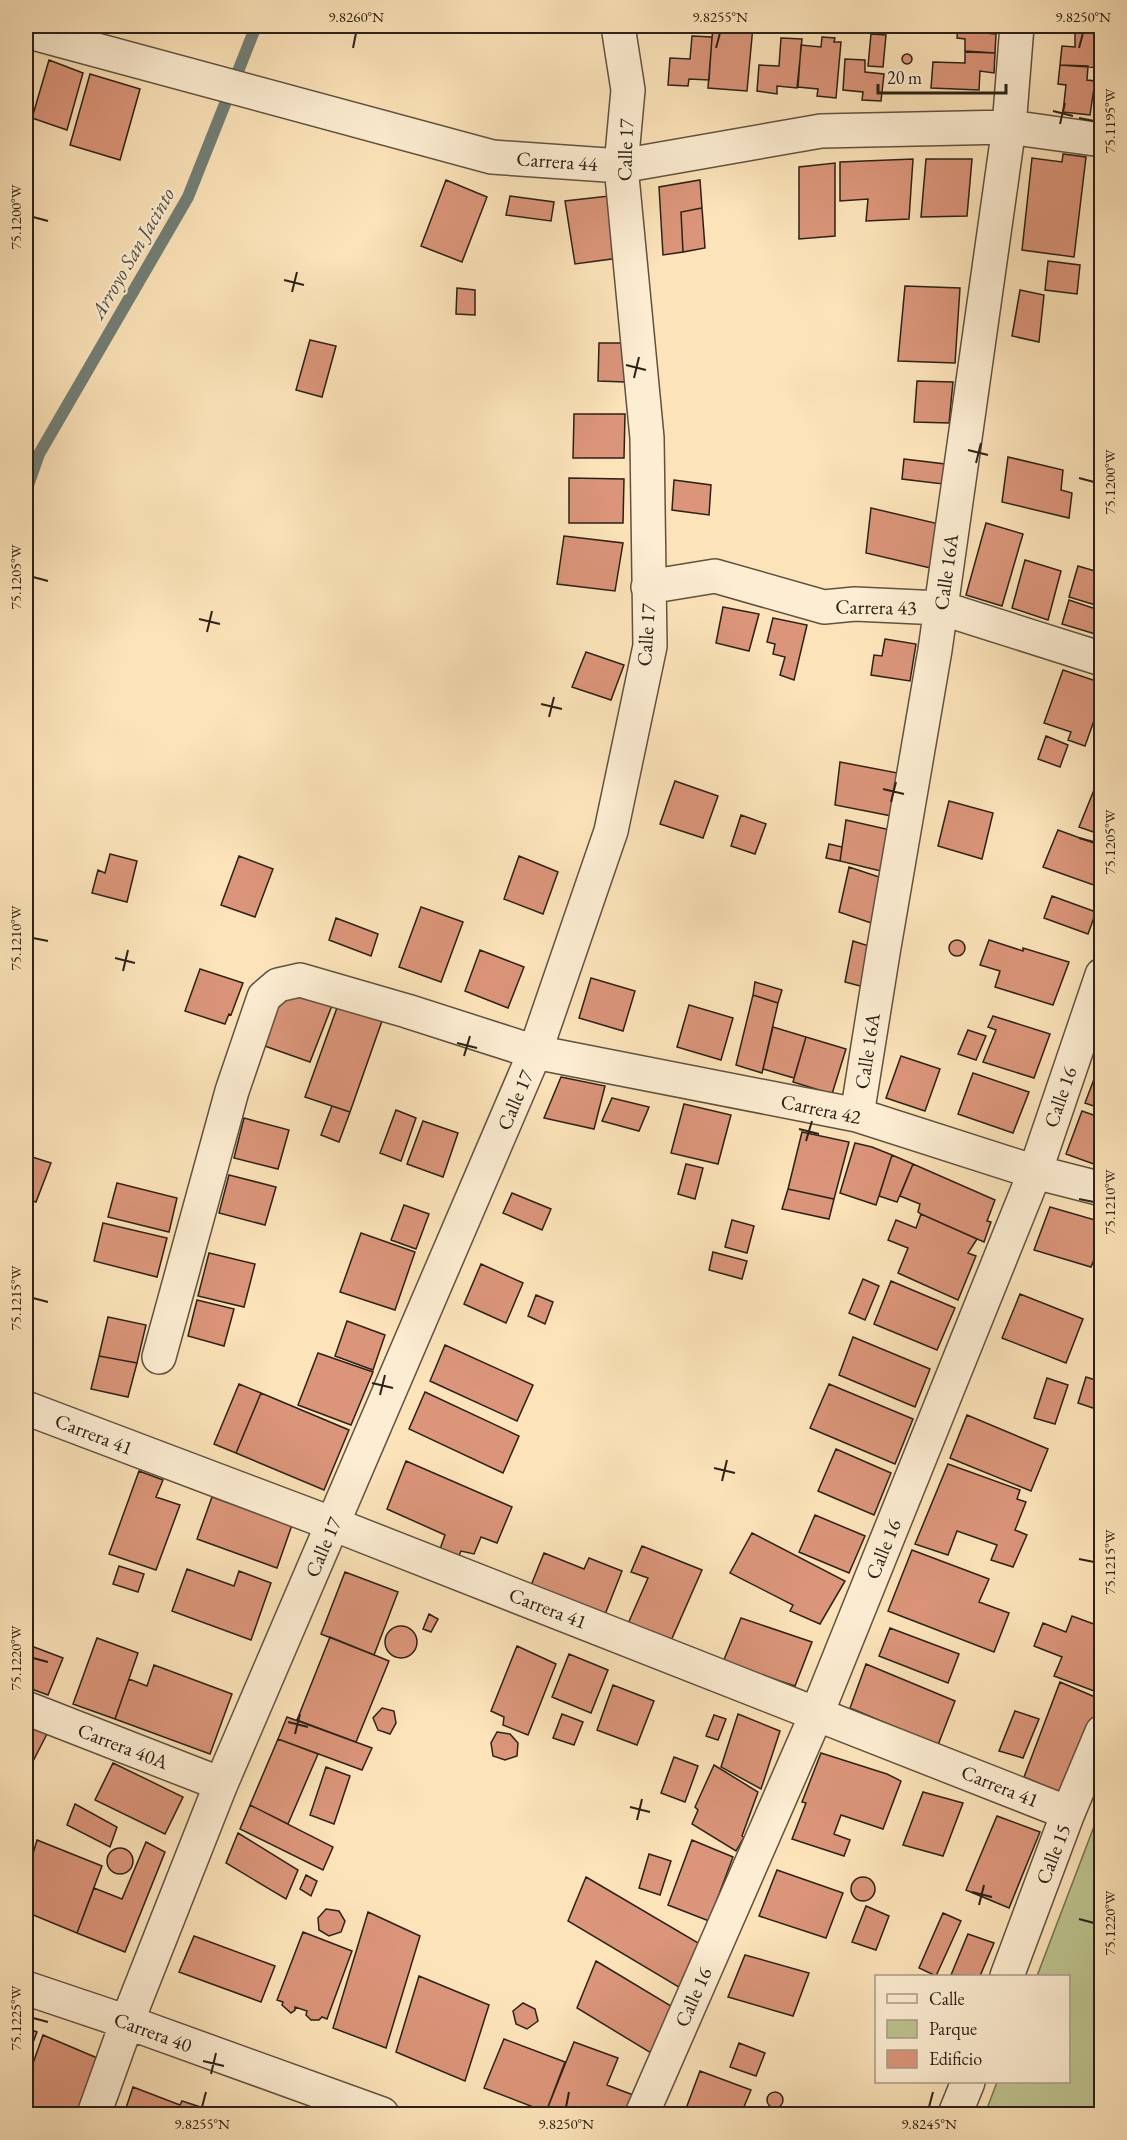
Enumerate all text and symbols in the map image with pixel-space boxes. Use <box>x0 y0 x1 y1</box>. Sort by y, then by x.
text: 9.8260°N <box>328 7 384 26</box>
text: 9.8255°N <box>692 7 748 26</box>
text: 9.8250°N <box>1055 7 1111 26</box>
scale bar <box>878 57 1006 95</box>
text: 20 m <box>887 66 922 89</box>
text: 75.1195°W <box>1100 88 1119 153</box>
street label: Calle 17 <box>611 118 639 182</box>
street label: Carrera 44 <box>516 145 599 177</box>
water label: Arroyo San Jacinto <box>83 183 180 325</box>
text: 75.1200°W <box>6 184 25 249</box>
text: 75.1200°W <box>1100 449 1119 514</box>
street label: Calle 16A <box>928 532 964 612</box>
text: 75.1205°W <box>6 544 25 609</box>
street label: Carrera 43 <box>835 593 917 621</box>
street label: Calle 17 <box>631 602 661 667</box>
text: 75.1205°W <box>1100 809 1119 874</box>
text: 75.1210°W <box>6 905 25 970</box>
street label: Calle 16A <box>848 1011 886 1091</box>
street label: Calle 16 <box>1037 1063 1083 1131</box>
street label: Calle 17 <box>491 1066 539 1134</box>
street label: Carrera 42 <box>779 1088 864 1130</box>
text: 75.1210°W <box>1100 1169 1119 1234</box>
text: 75.1215°W <box>6 1265 25 1330</box>
street label: Carrera 41 <box>51 1407 137 1461</box>
street label: Calle 17 <box>299 1513 347 1581</box>
street label: Calle 16 <box>859 1515 907 1583</box>
text: 75.1215°W <box>1100 1529 1119 1594</box>
street label: Carrera 41 <box>505 1581 591 1635</box>
text: 75.1220°W <box>6 1625 25 1690</box>
street label: Carrera 40A <box>74 1717 172 1775</box>
street label: Carrera 41 <box>957 1759 1043 1813</box>
street label: Calle 15 <box>1030 1820 1076 1888</box>
text: 75.1220°W <box>1100 1890 1119 1955</box>
street label: Calle 16 <box>668 1963 718 2031</box>
legend <box>875 1975 1070 2083</box>
text: 75.1225°W <box>6 1985 25 2050</box>
text: Calle <box>929 1987 965 2010</box>
street label: Carrera 40 <box>110 2006 196 2058</box>
text: Parque <box>929 2017 977 2040</box>
text: Edificio <box>929 2047 982 2070</box>
text: 9.8255°N <box>174 2114 230 2133</box>
text: 9.8250°N <box>538 2114 594 2133</box>
text: 9.8245°N <box>901 2114 957 2133</box>

